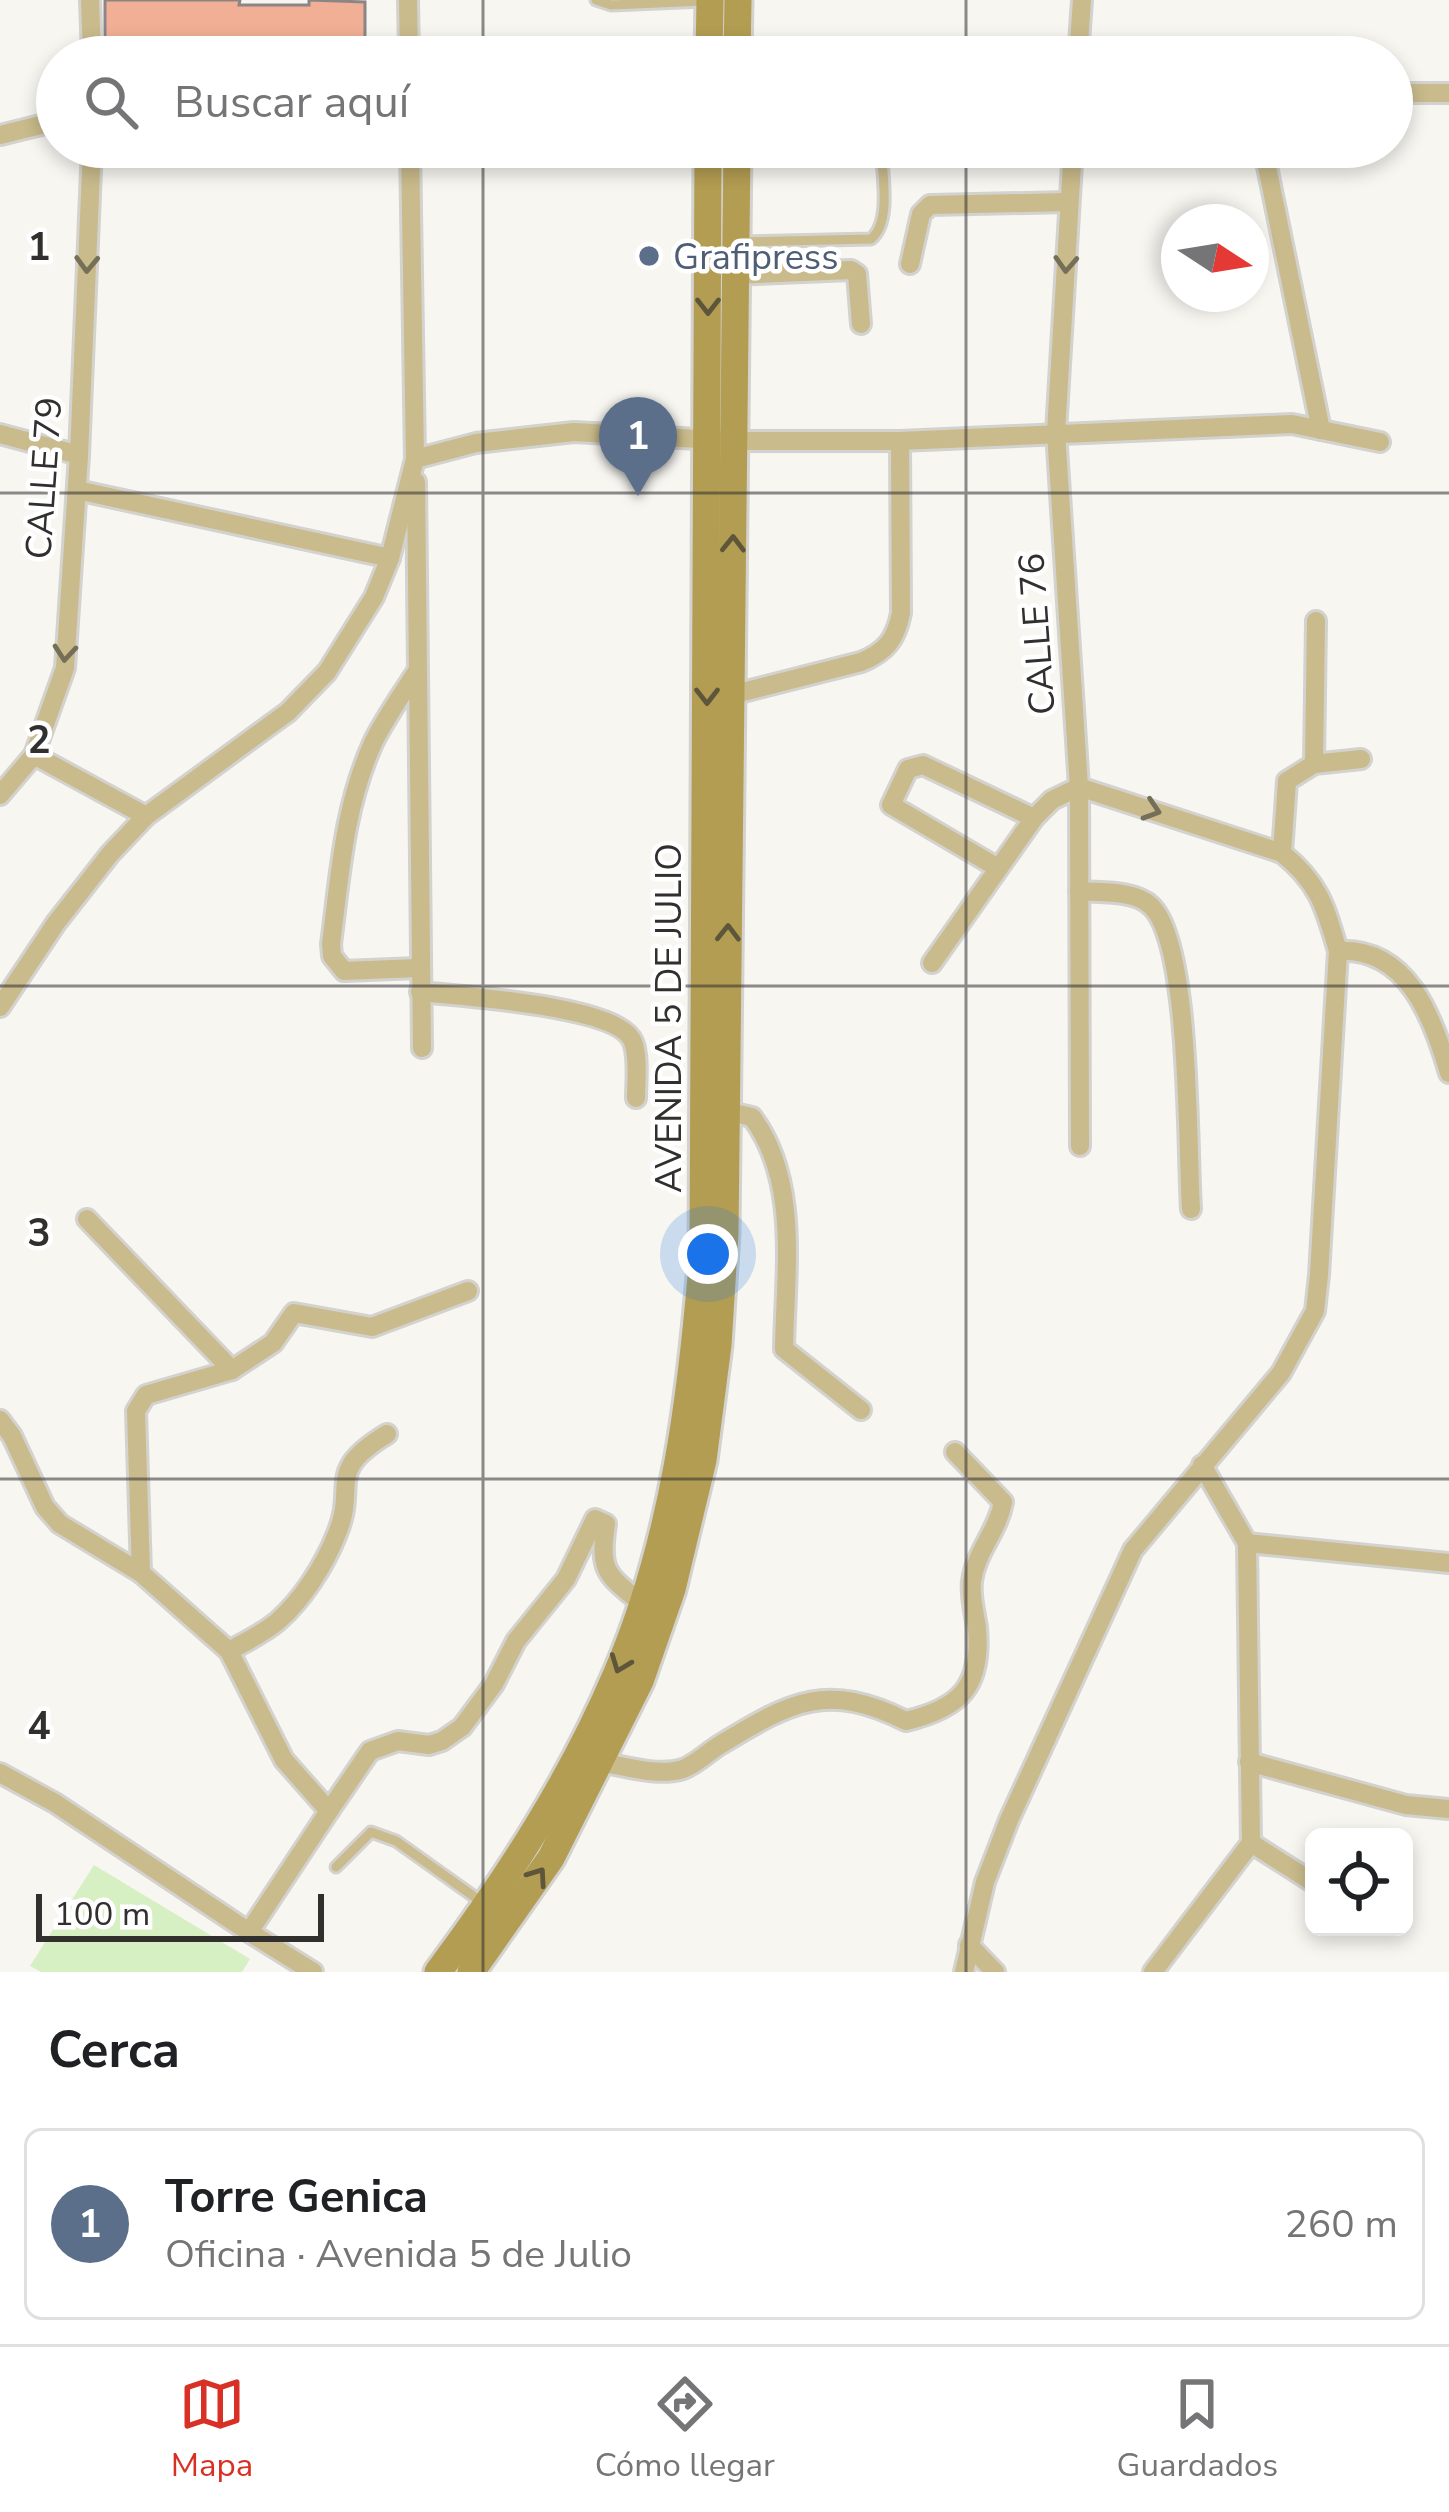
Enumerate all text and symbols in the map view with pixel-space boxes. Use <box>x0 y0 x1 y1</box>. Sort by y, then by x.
search box <box>36 36 1413 168</box>
icon: search <box>78 69 144 135</box>
text: Buscar aquí <box>174 72 409 133</box>
north arrow <box>1161 204 1269 312</box>
text: 1 <box>27 221 51 274</box>
place label: Grafipress <box>673 233 838 282</box>
marker: Grafipress <box>636 243 662 269</box>
one-way arrow <box>74 255 100 274</box>
one-way arrow <box>1053 255 1079 274</box>
one-way arrow <box>695 298 721 316</box>
street label: CALLE 79 <box>14 395 75 561</box>
pin: 1 <box>599 397 677 496</box>
one-way arrow <box>719 534 745 553</box>
street label: CALLE 76 <box>1007 551 1068 717</box>
one-way arrow <box>53 644 78 663</box>
one-way arrow <box>694 688 720 706</box>
text: 2 <box>27 714 51 767</box>
one-way arrow <box>1141 796 1162 821</box>
street label: AVENIDA 5 DE JULIO <box>645 843 694 1193</box>
one-way arrow <box>714 923 740 942</box>
text: 3 <box>27 1207 51 1260</box>
your location <box>678 1224 738 1284</box>
one-way arrow <box>609 1652 634 1673</box>
text: 4 <box>27 1700 51 1753</box>
map controls <box>1305 1828 1413 1936</box>
button: locate <box>1305 1828 1413 1936</box>
one-way arrow <box>524 1867 546 1889</box>
scale bar <box>36 1888 324 1941</box>
text: 100 m <box>54 1892 150 1937</box>
text: Cerca <box>48 2015 180 2085</box>
text: Torre Genica <box>165 2167 428 2228</box>
text: 1 <box>78 2198 102 2251</box>
text: 260 m <box>1284 2198 1398 2251</box>
text: Oficina · Avenida 5 de Julio <box>165 2228 632 2281</box>
tab: Mapa <box>171 2371 253 2488</box>
tab: Cómo llegar <box>595 2371 775 2488</box>
tab: Guardados <box>1116 2371 1278 2488</box>

